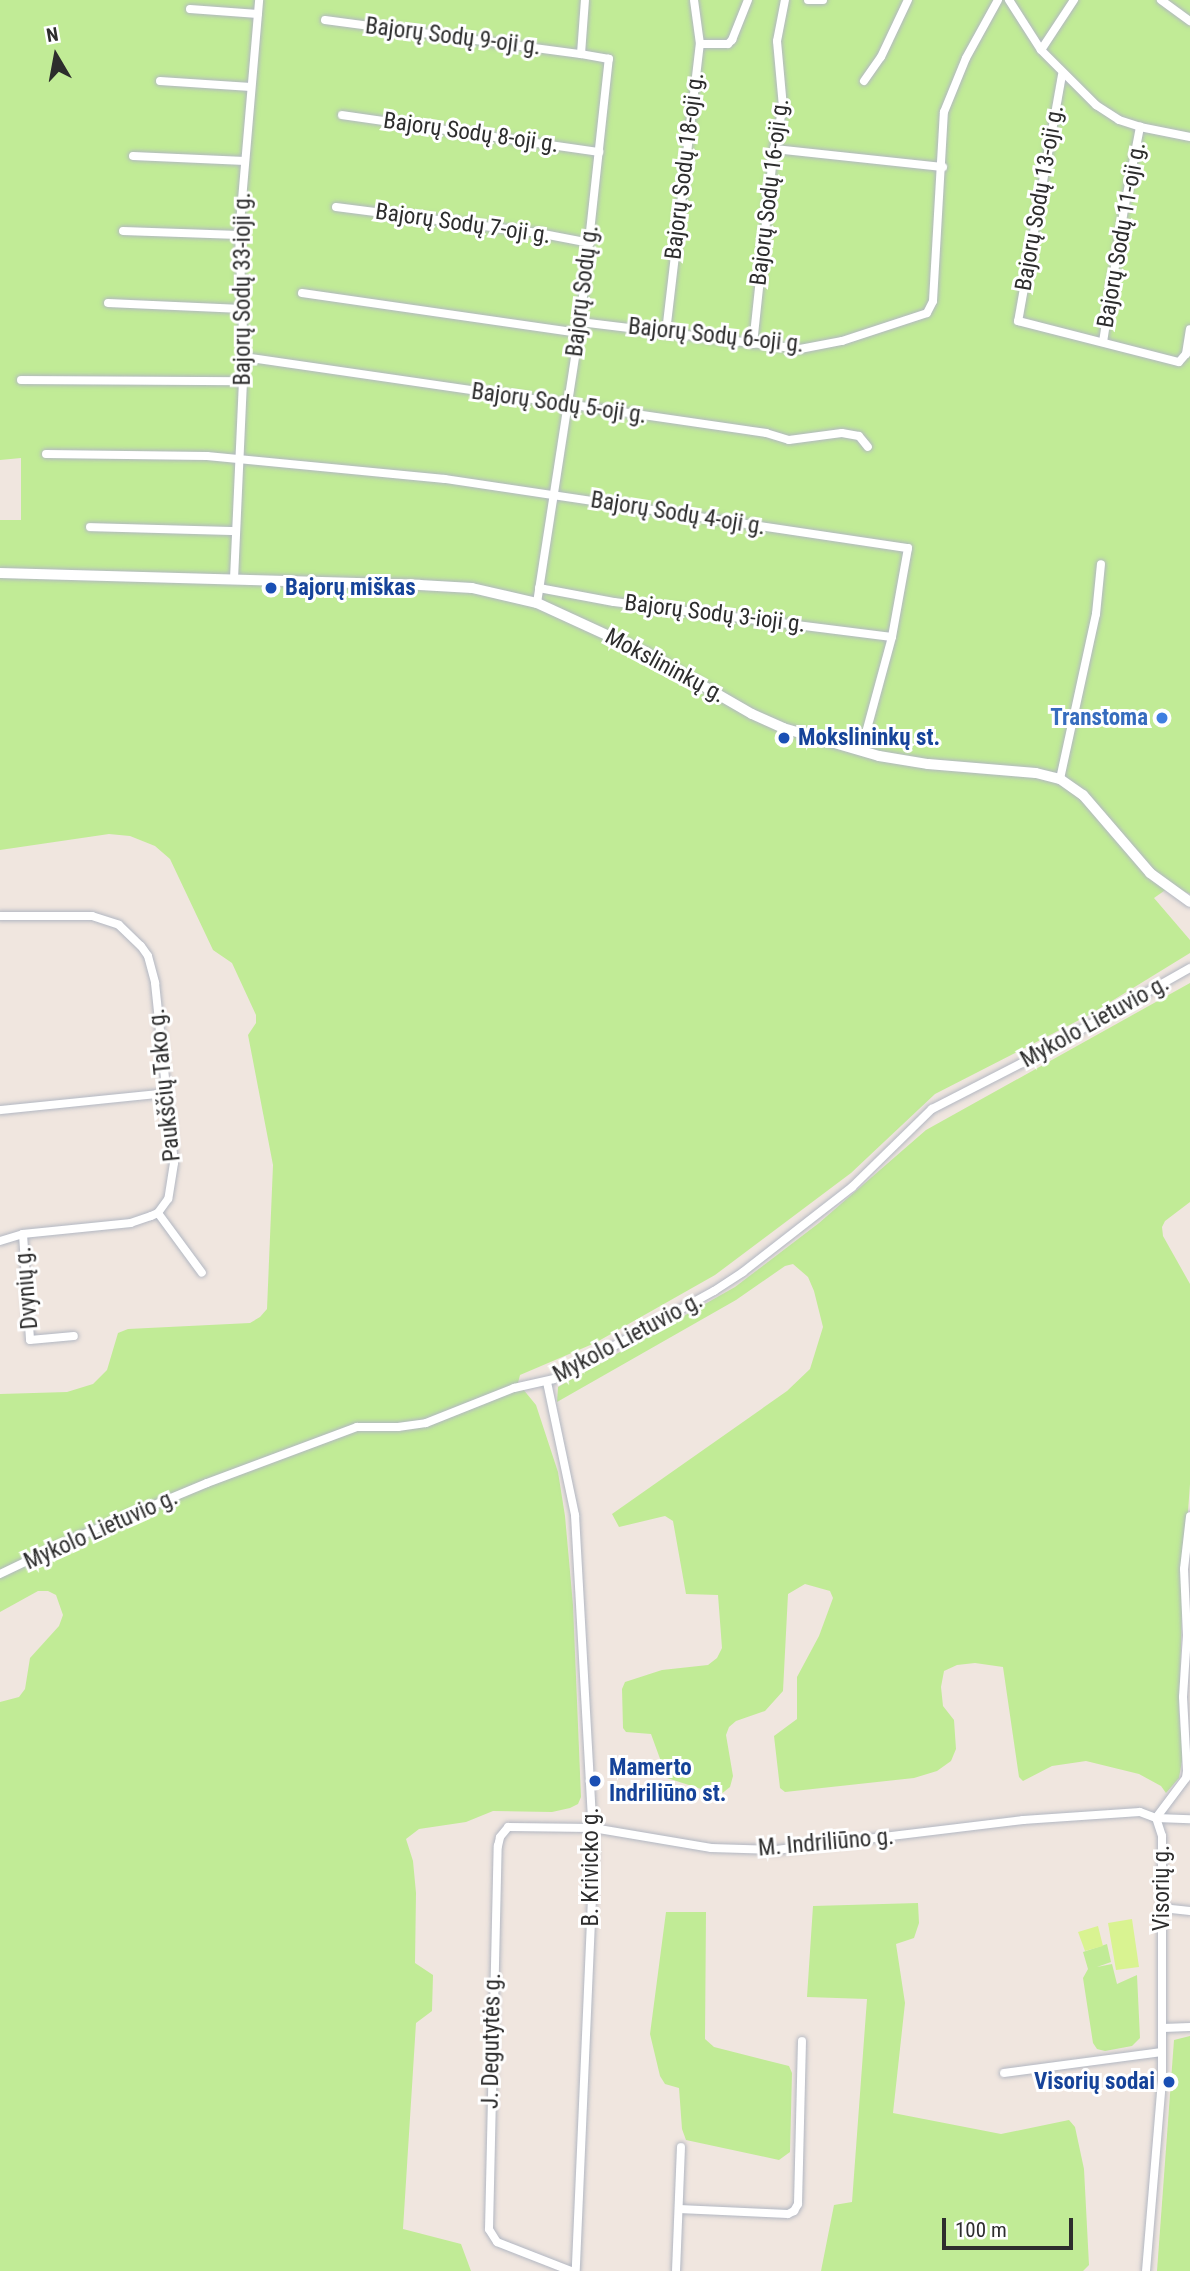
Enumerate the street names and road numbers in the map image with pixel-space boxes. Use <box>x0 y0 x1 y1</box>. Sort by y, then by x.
street label: Bajorų Sodų 9-oji g. <box>364 13 542 61</box>
street label: Bajorų Sodų 18-oji g. <box>660 71 710 261</box>
street label: Bajorų Sodų 16-oji g. <box>745 97 795 287</box>
street label: Bajorų Sodų 13-oji g. <box>1010 103 1070 293</box>
street label: Bajorų Sodų 8-oji g. <box>382 107 560 159</box>
street label: Bajorų Sodų 11-oji g. <box>1092 140 1152 330</box>
street label: Bajorų Sodų 33-ioji g. <box>229 192 257 386</box>
street label: Bajorų Sodų 7-oji g. <box>374 198 552 250</box>
street label: Bajorų Sodų g. <box>561 224 605 358</box>
street label: Bajorų Sodų 6-oji g. <box>627 313 805 359</box>
street label: Bajorų Sodų 5-oji g. <box>470 378 648 430</box>
street label: Bajorų Sodų 4-oji g. <box>589 487 767 541</box>
street label: Bajorų Sodų 3-ioji g. <box>623 589 807 639</box>
street label: Mokslininkų g. <box>600 623 730 709</box>
street label: Mykolo Lietuvio g. <box>1016 970 1174 1074</box>
street label: Paukščių Tako g. <box>143 1007 187 1163</box>
street label: Dvynių g. <box>10 1246 44 1330</box>
street label: Mykolo Lietuvio g. <box>549 1287 707 1389</box>
street label: Mykolo Lietuvio g. <box>20 1484 182 1576</box>
street label: B. Krivicko g. <box>577 1807 605 1927</box>
street label: M. Indriliūno g. <box>757 1823 895 1863</box>
street label: Visorių g. <box>1148 1845 1176 1931</box>
street label: J. Degutytės g. <box>477 1973 507 2109</box>

